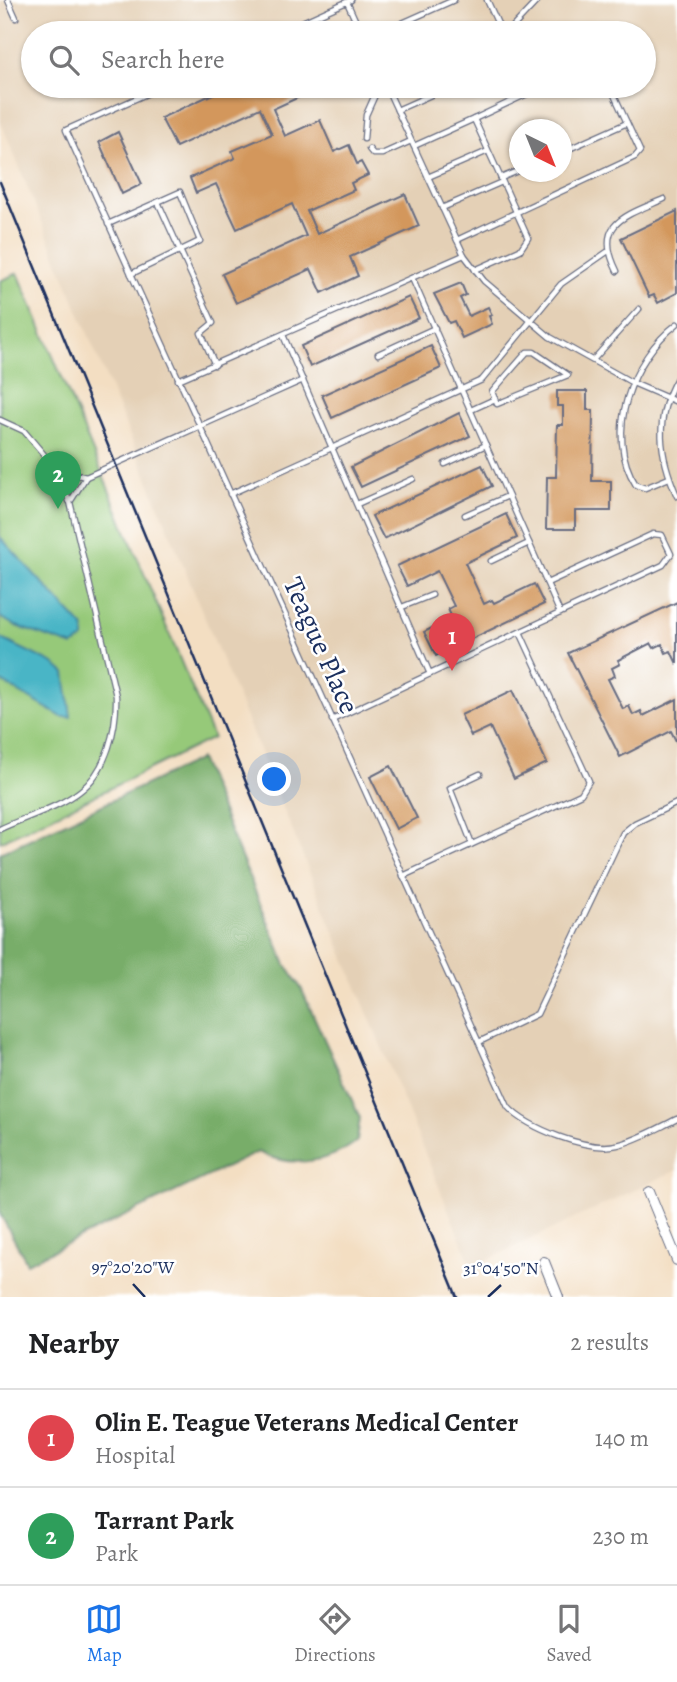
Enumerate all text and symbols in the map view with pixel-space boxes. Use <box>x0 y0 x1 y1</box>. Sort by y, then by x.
search box <box>21 21 656 98</box>
icon: search <box>45 41 83 79</box>
text: Search here <box>101 42 225 77</box>
north arrow <box>509 119 572 182</box>
pin: 2 <box>35 451 81 509</box>
street label: Teague Place <box>274 571 368 720</box>
pin: 1 <box>429 613 475 671</box>
your location <box>257 762 291 796</box>
text: 97°20'20"W <box>92 1255 175 1279</box>
text: 31°04'50"N <box>463 1256 539 1280</box>
text: Nearby <box>28 1323 119 1363</box>
text: 2 results <box>571 1327 649 1358</box>
text: Olin E. Teague Veterans Medical Center <box>95 1405 518 1440</box>
text: 1 <box>47 1423 55 1454</box>
text: 140 m <box>595 1423 649 1454</box>
text: Hospital <box>95 1440 175 1471</box>
text: Tarrant Park <box>95 1503 234 1538</box>
text: 2 <box>45 1521 57 1552</box>
text: 230 m <box>593 1521 649 1552</box>
text: Park <box>95 1538 138 1569</box>
tab: Map <box>85 1600 123 1668</box>
tab: Directions <box>294 1600 376 1668</box>
tab: Saved <box>547 1600 592 1668</box>

